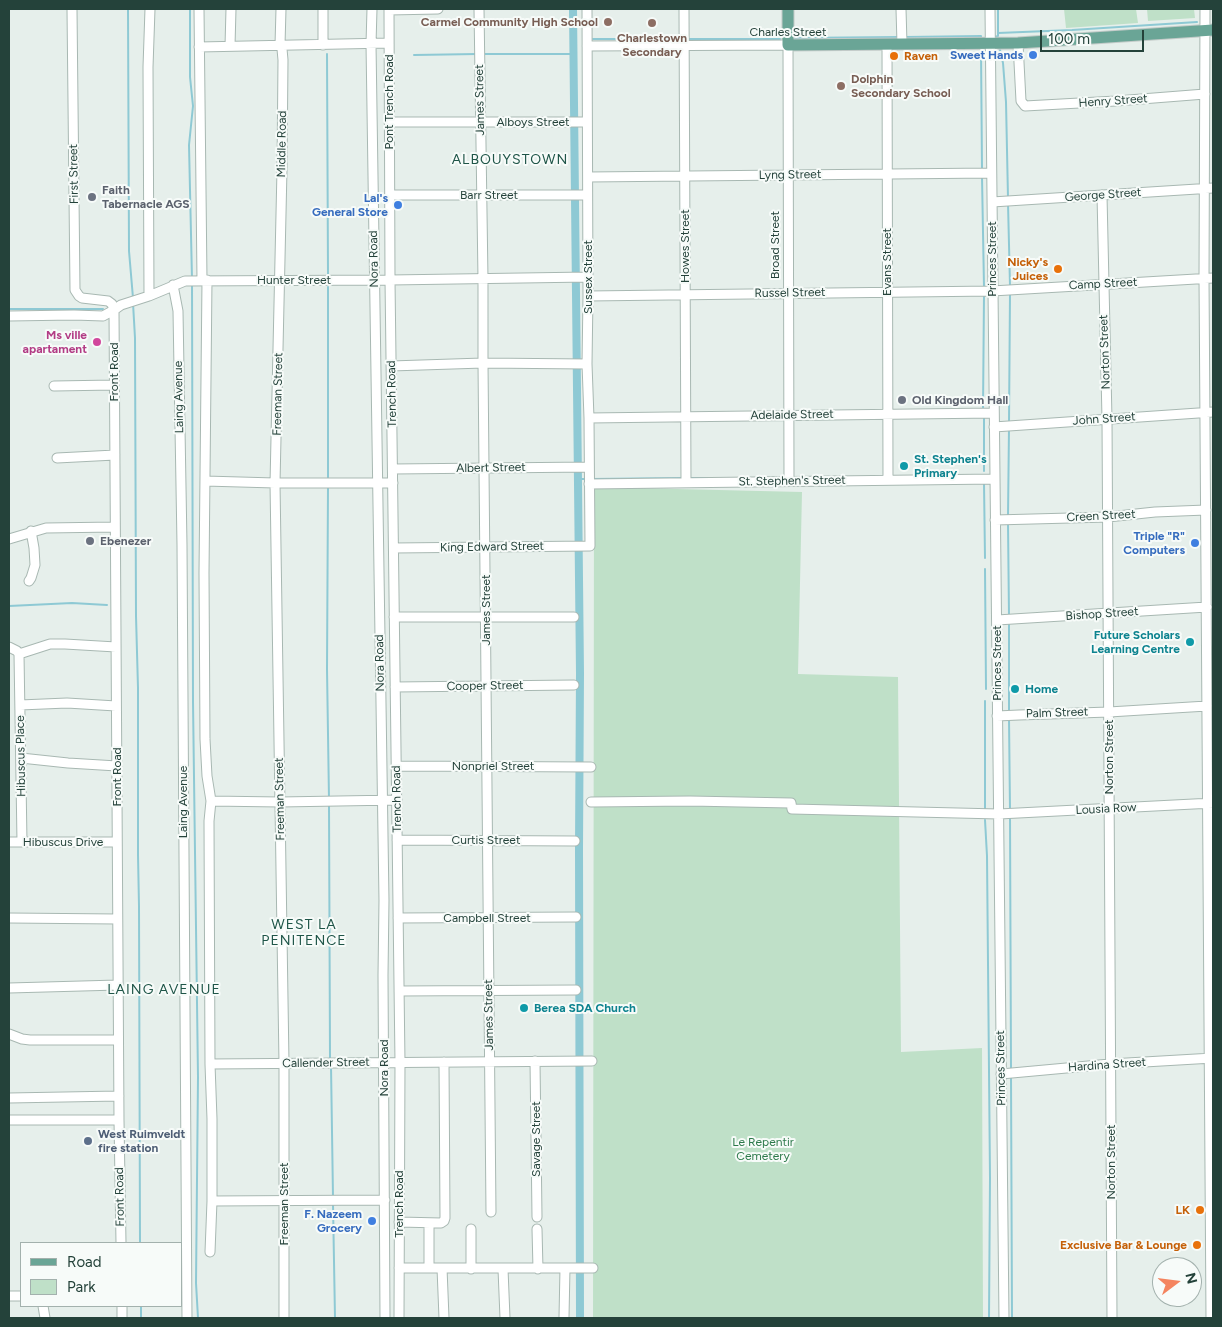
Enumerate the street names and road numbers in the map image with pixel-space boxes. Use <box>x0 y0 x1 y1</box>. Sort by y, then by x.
street label: Charles Street <box>750 25 826 39</box>
street label: Pont Trench Road <box>382 54 396 150</box>
street label: James Street <box>472 64 488 136</box>
street label: Henry Street <box>1078 91 1148 111</box>
street label: Middle Road <box>274 110 290 178</box>
street label: Alboys Street <box>496 115 570 129</box>
street label: First Street <box>66 144 82 204</box>
street label: Lyng Street <box>758 167 822 183</box>
street label: George Street <box>1064 185 1142 205</box>
street label: Barr Street <box>460 188 518 202</box>
street label: Howes Street <box>678 209 692 283</box>
street label: Broad Street <box>768 211 782 279</box>
street label: Princes Street <box>985 221 999 297</box>
street label: Evans Street <box>880 228 894 296</box>
street label: Nora Road <box>366 230 382 288</box>
street label: Sussex Street <box>581 240 595 314</box>
street label: Hunter Street <box>257 273 331 287</box>
street label: Camp Street <box>1068 275 1138 293</box>
street label: Russel Street <box>754 285 826 301</box>
street label: Norton Street <box>1096 314 1114 390</box>
street label: Front Road <box>107 342 121 402</box>
street label: Freeman Street <box>270 352 286 436</box>
street label: Trench Road <box>384 360 400 428</box>
street label: Laing Avenue <box>171 361 187 433</box>
street label: Adelaide Street <box>750 407 834 423</box>
street label: John Street <box>1072 410 1136 428</box>
street label: Albert Street <box>456 460 526 476</box>
street label: St. Stephen's Street <box>738 473 846 489</box>
street label: Creen Street <box>1066 507 1136 525</box>
street label: King Edward Street <box>440 539 544 555</box>
street label: James Street <box>479 574 493 646</box>
street label: Bishop Street <box>1065 604 1139 624</box>
street label: Princes Street <box>990 625 1004 701</box>
street label: Nora Road <box>372 634 388 692</box>
street label: Cooper Street <box>446 678 524 694</box>
street label: Palm Street <box>1026 705 1088 721</box>
street label: Hibuscus Place <box>13 715 29 797</box>
street label: Norton Street <box>1102 719 1116 795</box>
street label: Front Road <box>110 747 124 807</box>
street label: Freeman Street <box>272 757 288 841</box>
street label: Nonpriel Street <box>452 759 534 773</box>
street label: Trench Road <box>389 765 405 833</box>
street label: Laing Avenue <box>176 766 190 838</box>
street label: Lousia Row <box>1075 800 1137 818</box>
street label: Curtis Street <box>452 833 520 847</box>
street label: Hibuscus Drive <box>23 835 103 849</box>
street label: Campbell Street <box>443 911 531 925</box>
street label: James Street <box>481 979 497 1051</box>
street label: Princes Street <box>993 1030 1009 1106</box>
street label: Nora Road <box>377 1039 391 1097</box>
street label: Callender Street <box>282 1055 370 1071</box>
street label: Hardina Street <box>1067 1055 1147 1075</box>
street label: Savage Street <box>529 1101 543 1177</box>
street label: Norton Street <box>1104 1124 1118 1200</box>
street label: Freeman Street <box>277 1162 291 1246</box>
street label: Front Road <box>112 1167 128 1227</box>
street label: Trench Road <box>392 1170 406 1238</box>

